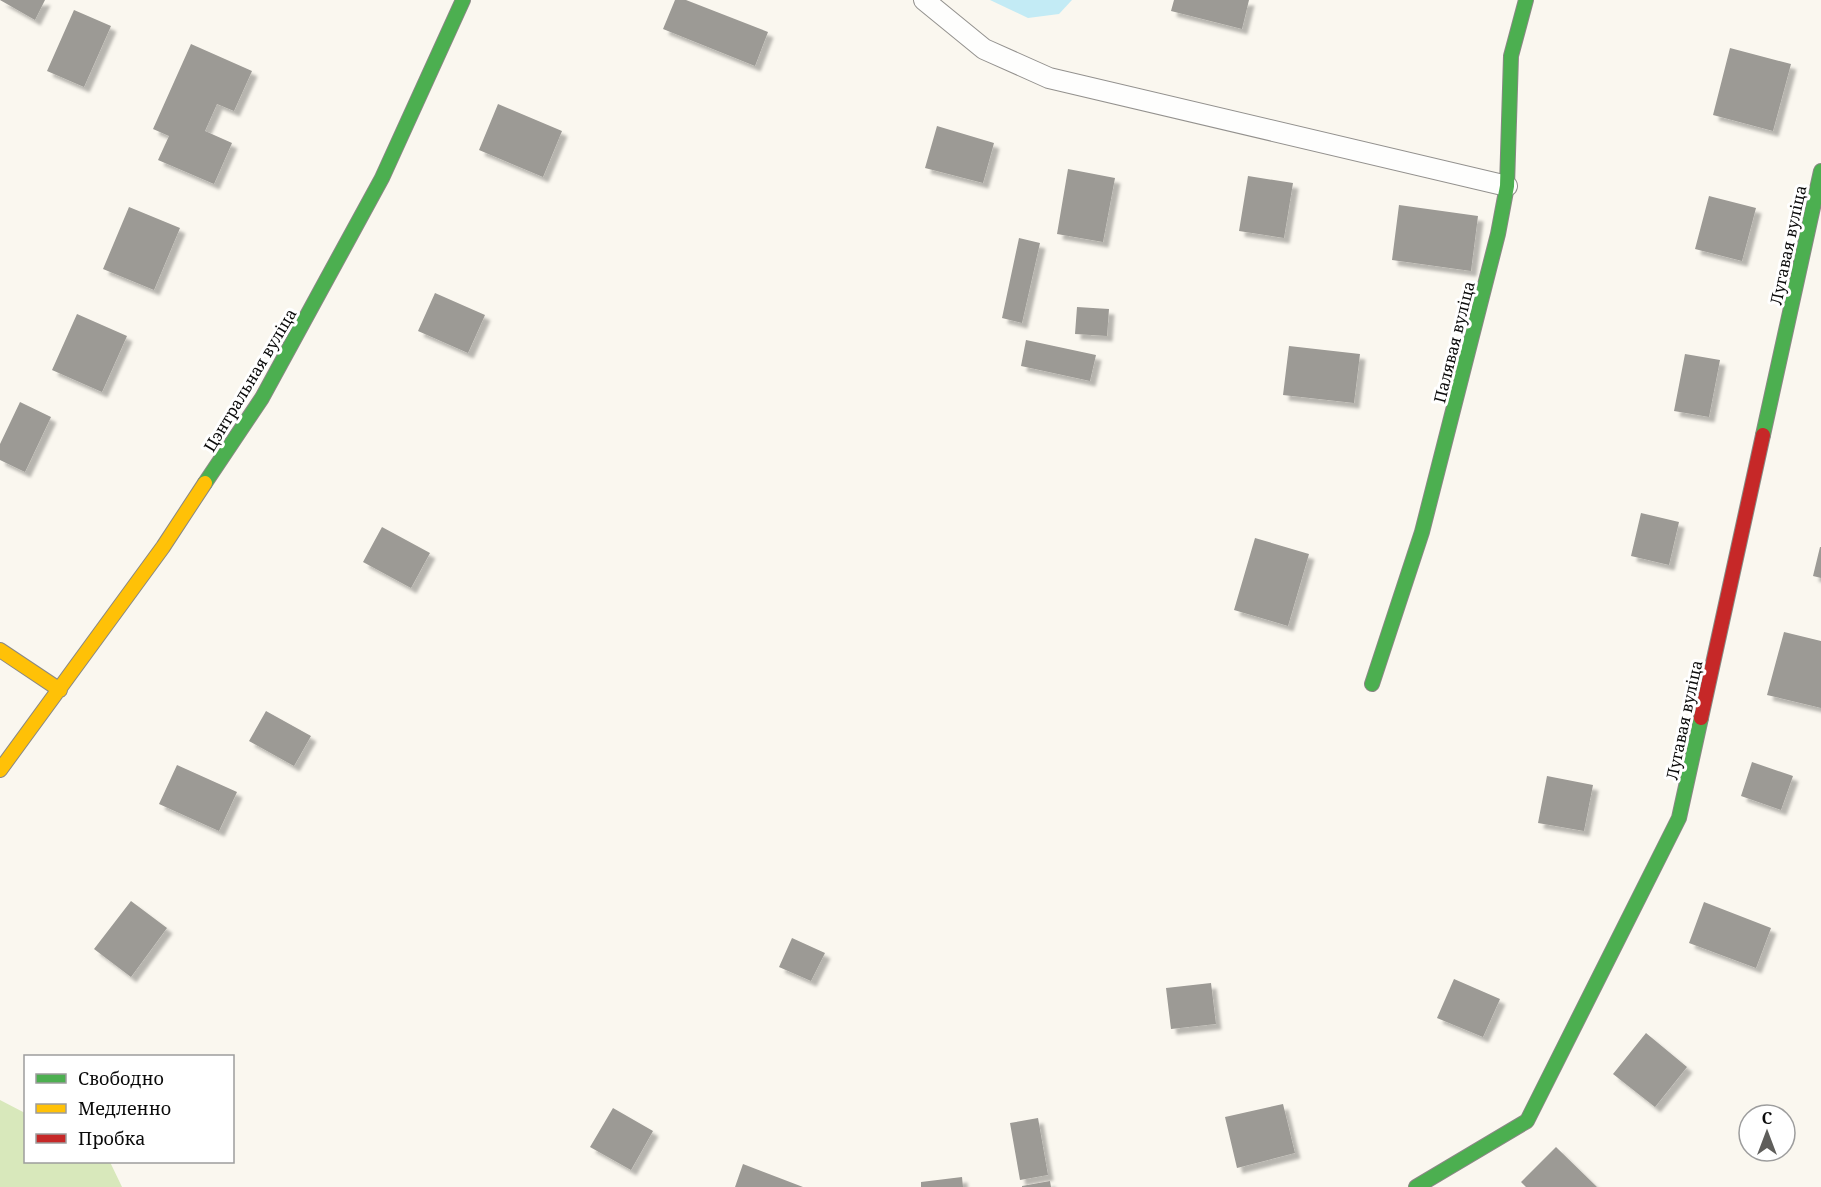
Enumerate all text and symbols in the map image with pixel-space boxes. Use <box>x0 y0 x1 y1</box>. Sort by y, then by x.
street label: Лугавая вуліца <box>1765 183 1811 307</box>
street label: Палявая вуліца <box>1428 279 1480 405</box>
street label: Цэнтральная вуліца <box>198 304 302 456</box>
street label: Лугавая вуліца <box>1661 658 1707 782</box>
legend <box>24 1055 234 1163</box>
text: Свободно <box>78 1066 164 1090</box>
text: Медленно <box>78 1096 171 1120</box>
north arrow <box>1737 1103 1797 1163</box>
text: С <box>1762 1107 1772 1129</box>
text: Пробка <box>78 1126 145 1150</box>

